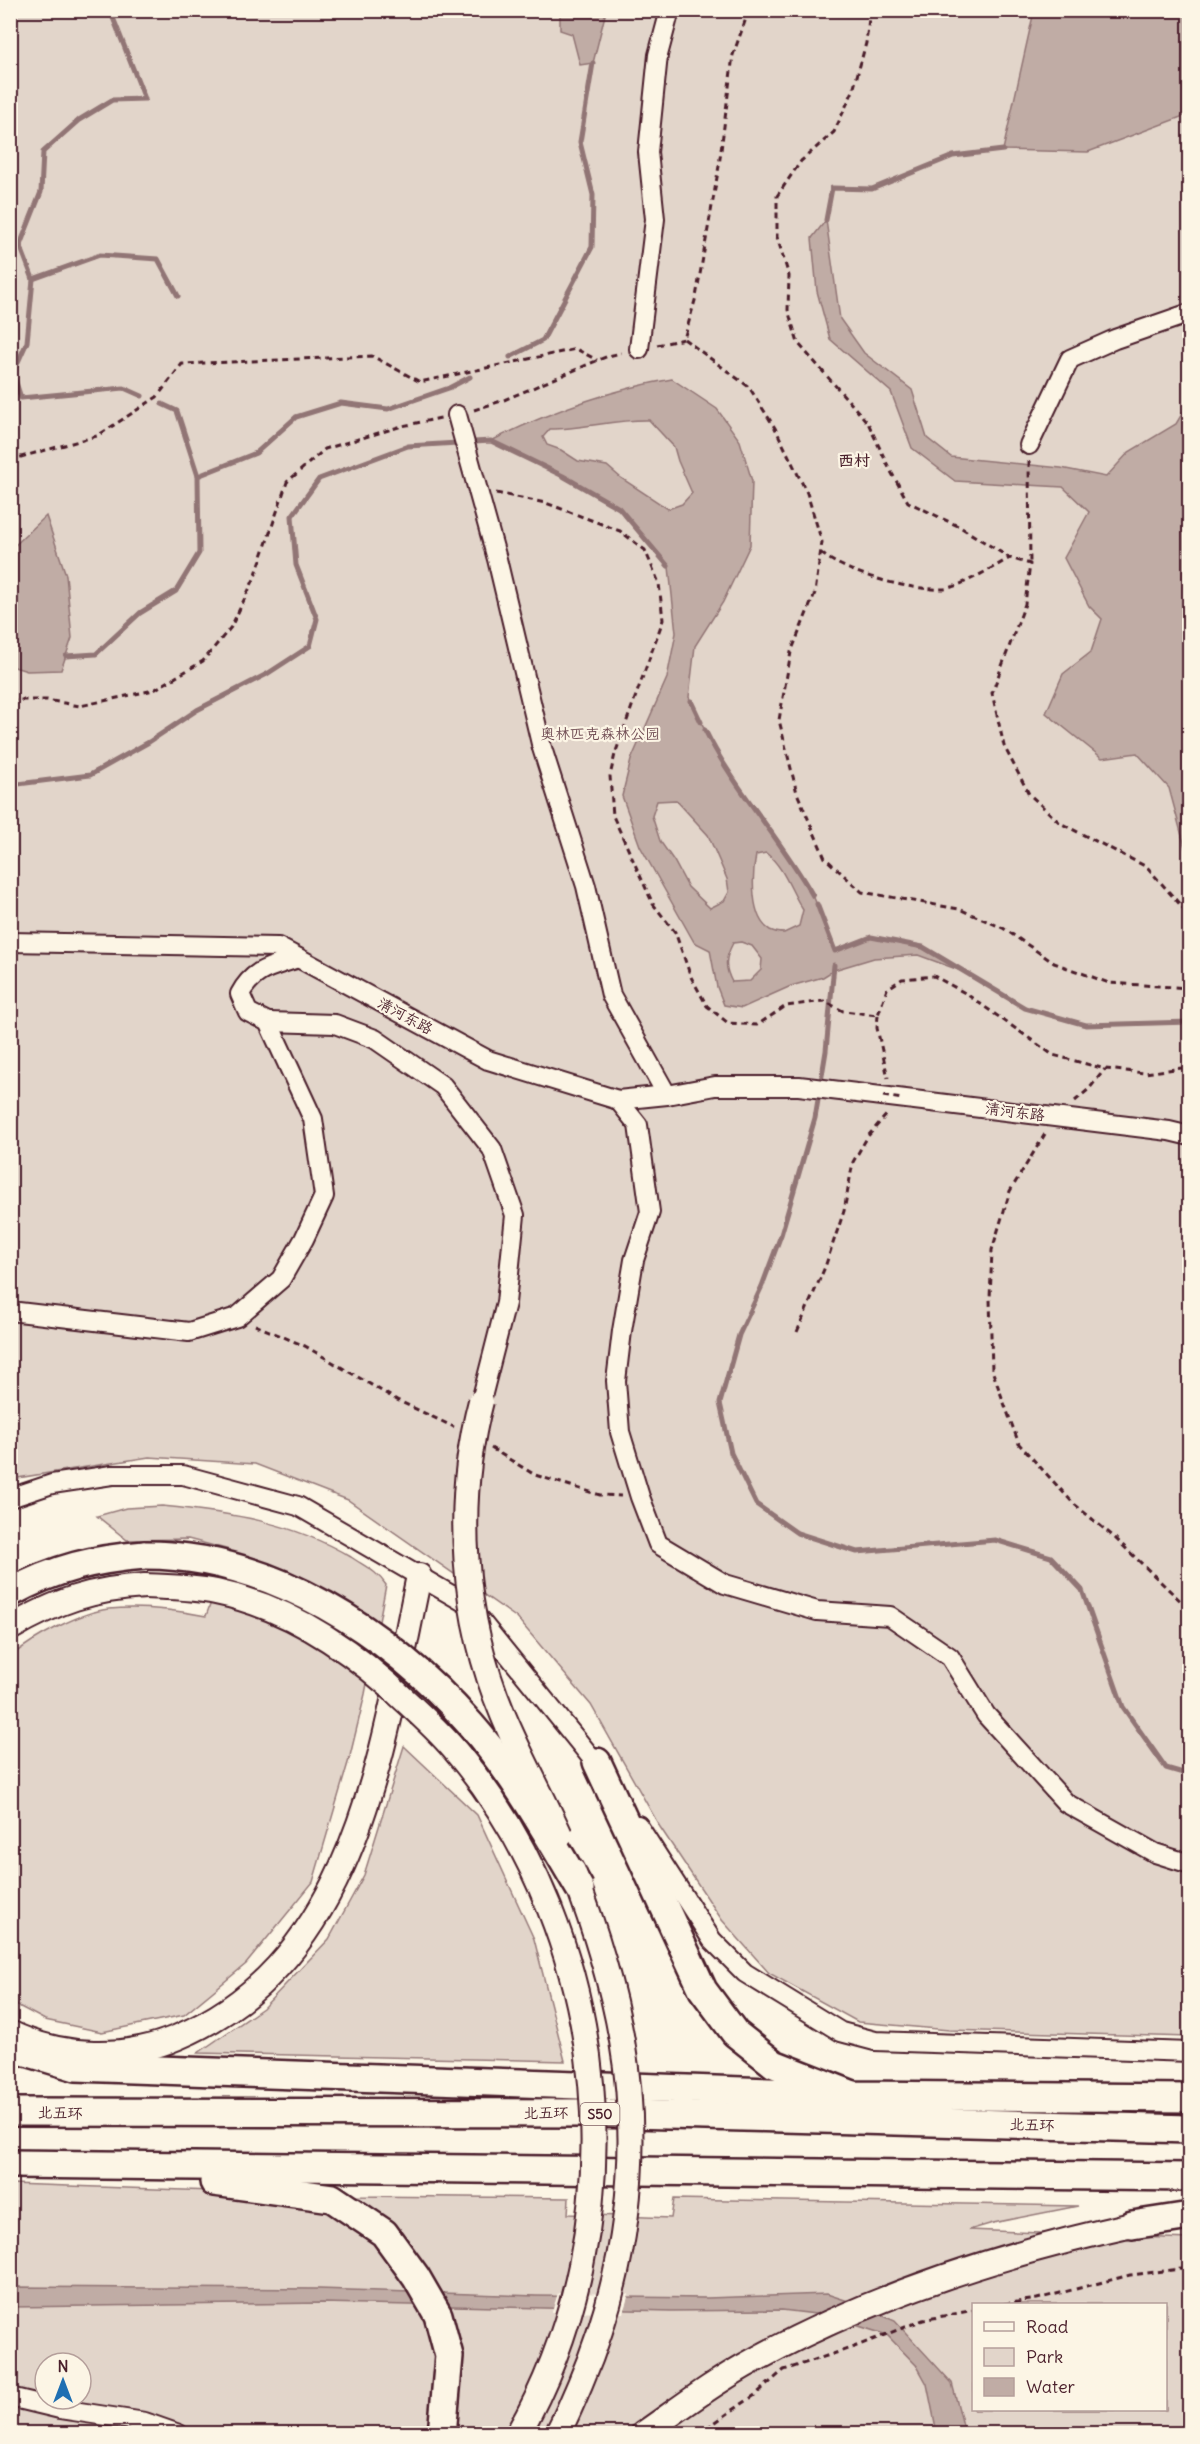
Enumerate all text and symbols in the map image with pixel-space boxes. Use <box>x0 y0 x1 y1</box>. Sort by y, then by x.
district label: 西村 <box>838 450 870 470</box>
park label: 奥林匹克森林公园 <box>540 724 660 743</box>
street label: 清河东路 <box>374 993 436 1038</box>
street label: 清河东路 <box>984 1098 1046 1125</box>
street label: 北五环 <box>37 2103 83 2122</box>
street label: 北五环 <box>523 2103 569 2122</box>
road number: S50 <box>580 2103 620 2125</box>
street label: 北五环 <box>1009 2114 1055 2135</box>
legend <box>972 2303 1167 2411</box>
text: Road <box>1026 2315 1069 2338</box>
text: Park <box>1026 2345 1063 2368</box>
north arrow <box>33 2351 93 2411</box>
text: N <box>57 2356 69 2376</box>
text: Water <box>1026 2375 1076 2398</box>

